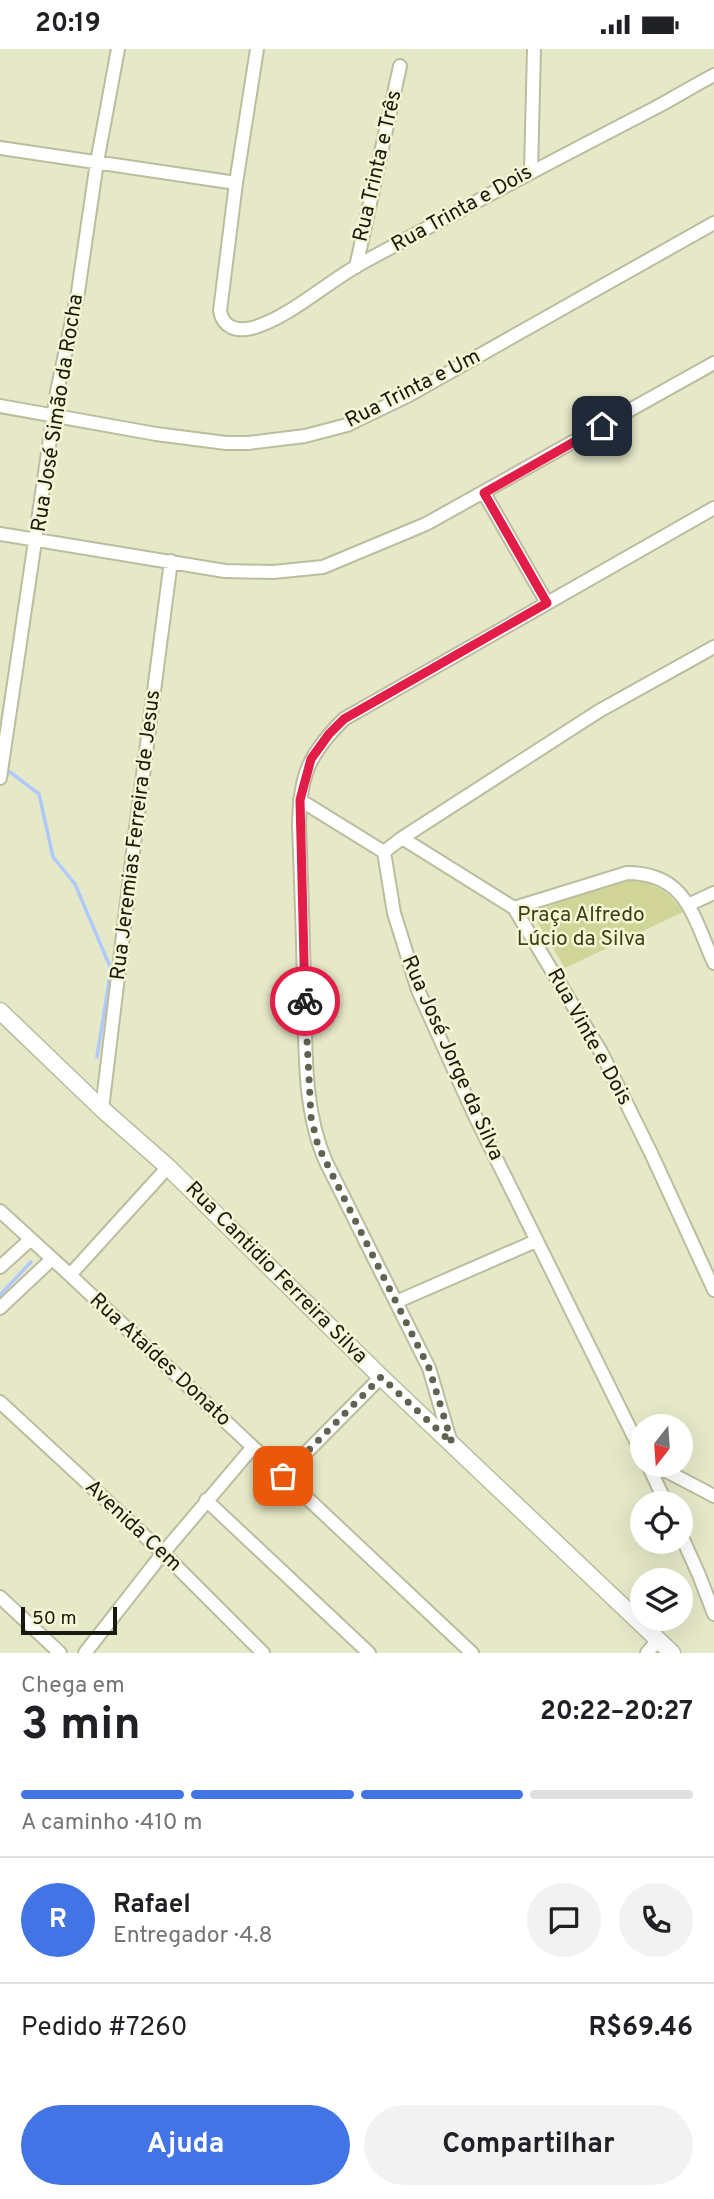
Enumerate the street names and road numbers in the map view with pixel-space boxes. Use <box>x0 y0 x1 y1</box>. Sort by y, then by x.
street label: Rua Trinta e Três <box>347 87 409 245</box>
street label: Rua Trinta e Dois <box>387 159 537 259</box>
street label: Rua José Simão da Rocha <box>26 292 90 534</box>
street label: Rua Trinta e Um <box>341 343 485 435</box>
street label: Rua Jeremias Ferreira de Jesus <box>105 688 167 982</box>
street label: Rua José Jorge da Silva <box>395 951 509 1165</box>
street label: Rua Vinte e Dois <box>540 964 638 1110</box>
street label: Rua Cantidio Ferreira Silva <box>179 1176 373 1370</box>
street label: Rua Ataídes Donato <box>83 1287 237 1433</box>
street label: Avenida Cem <box>79 1474 187 1578</box>

